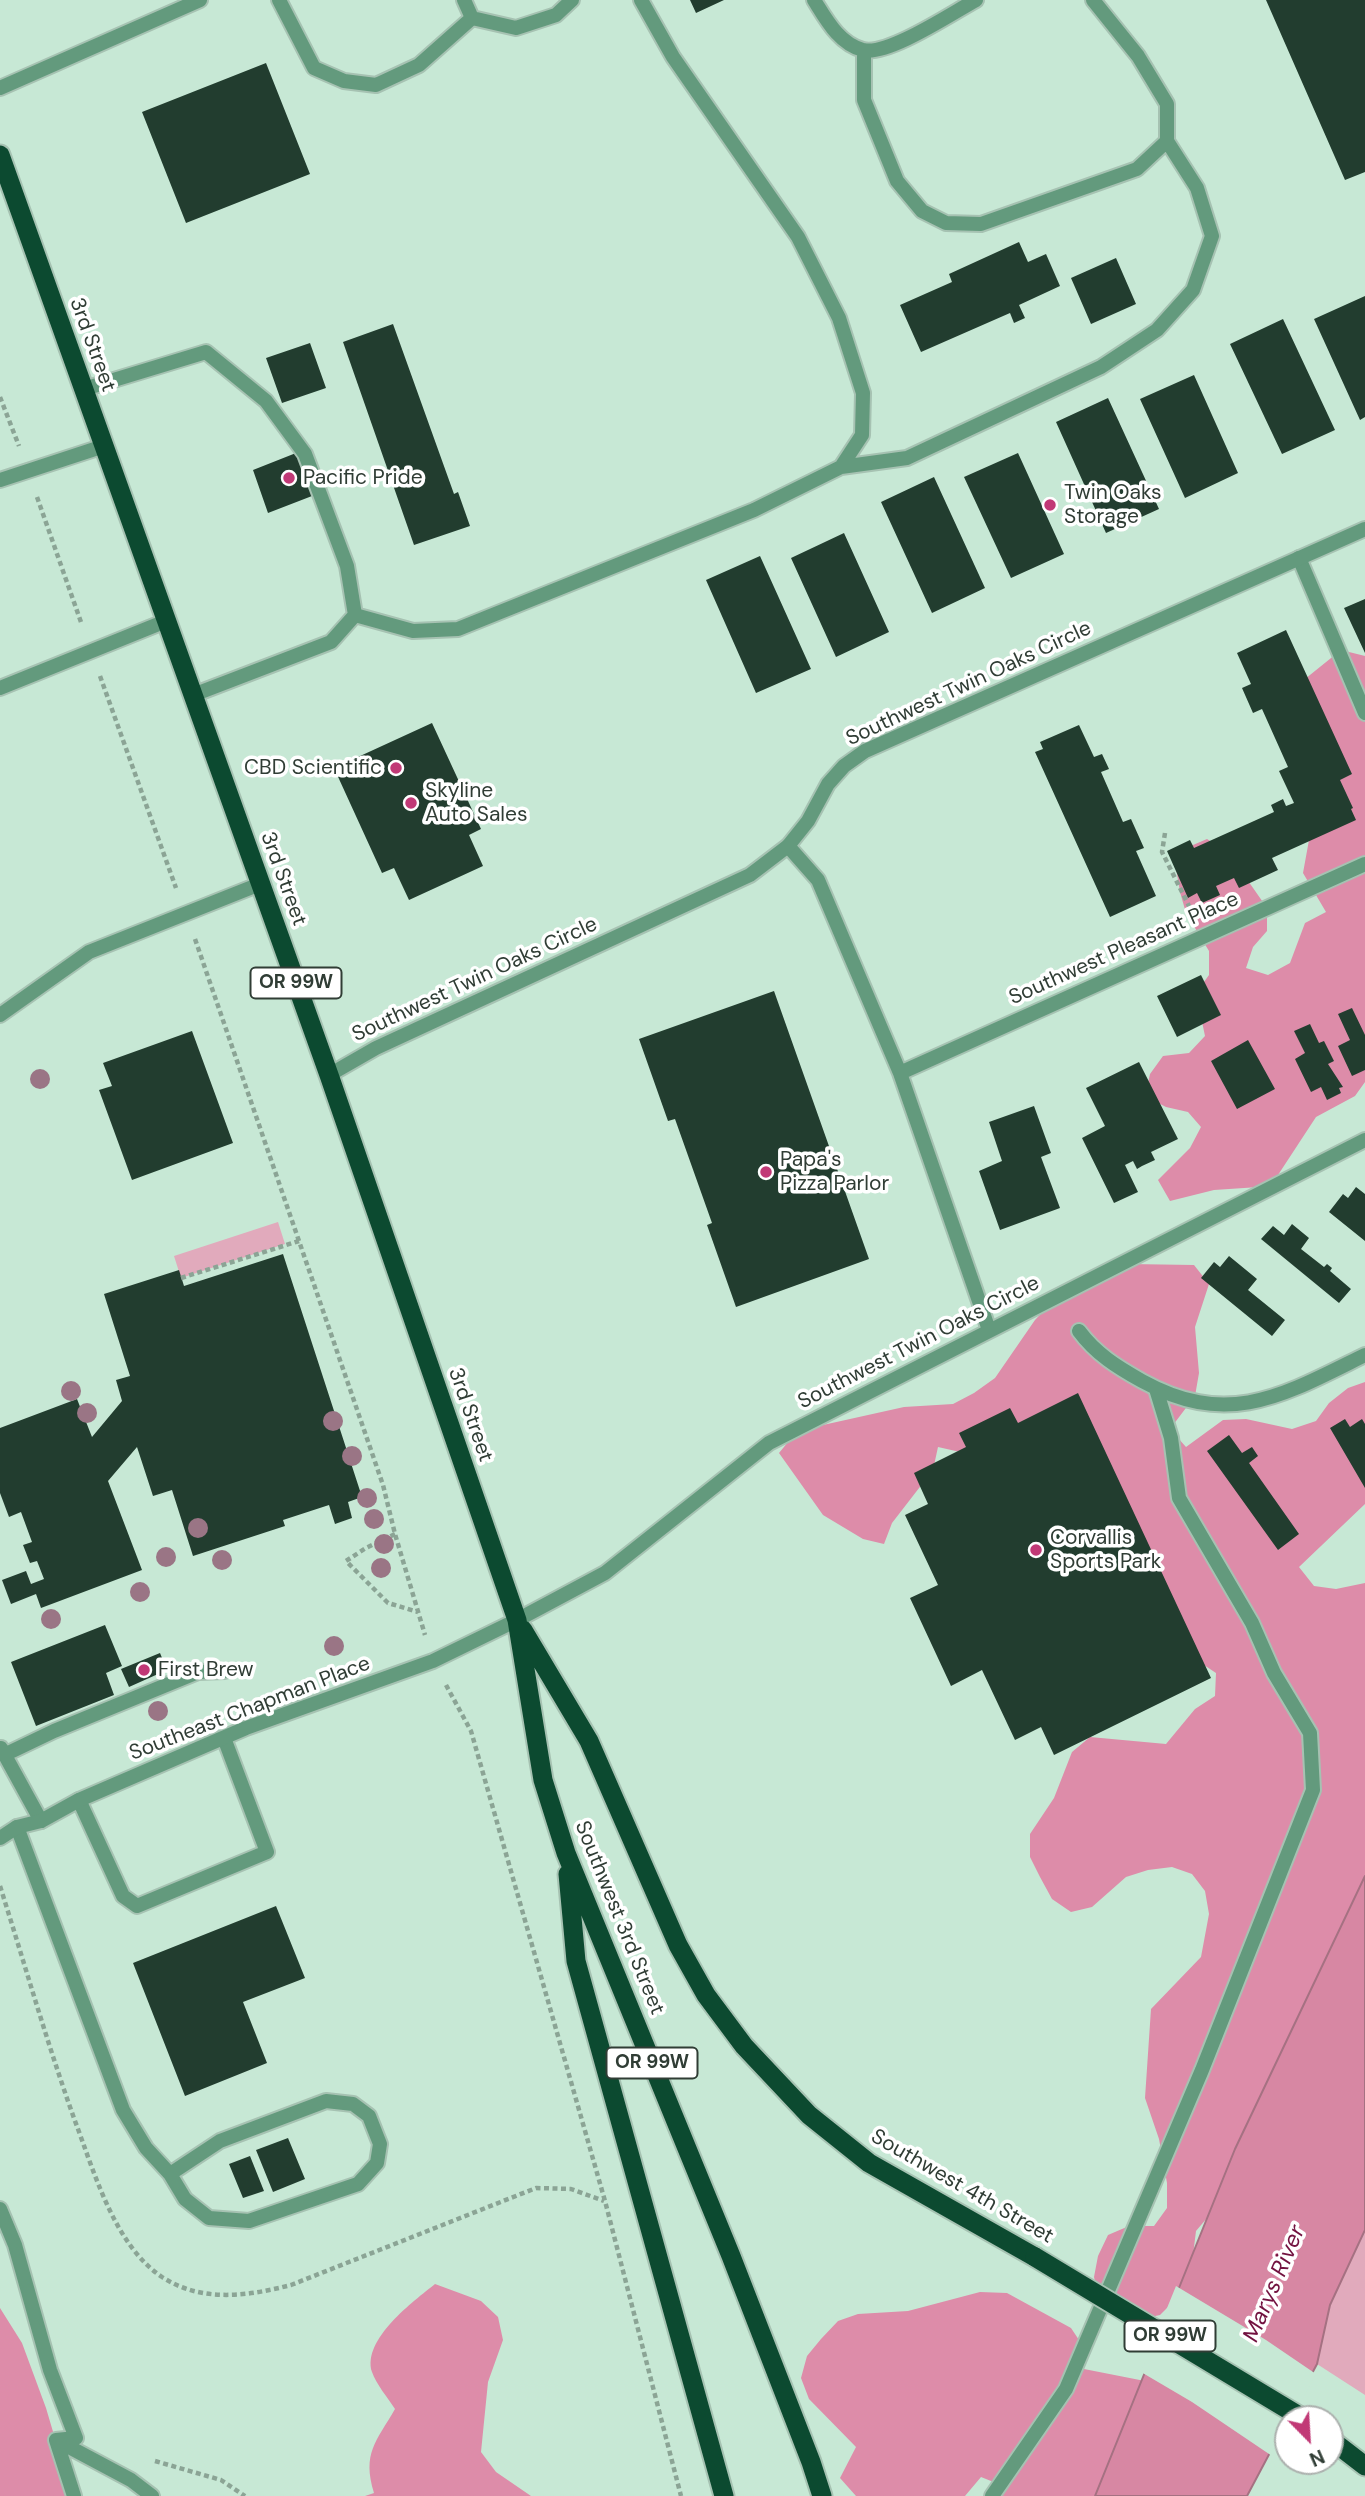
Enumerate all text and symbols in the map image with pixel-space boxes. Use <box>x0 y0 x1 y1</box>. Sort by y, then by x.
street label: 3rd Street <box>63 295 121 395</box>
place label: Pacific Pride <box>303 465 423 491</box>
marker: Pacific Pride <box>281 470 297 486</box>
place label: Twin Oaks Storage <box>1064 480 1162 530</box>
marker: Twin Oaks Storage <box>1042 497 1058 513</box>
street label: Southwest Twin Oaks Circle <box>842 616 1096 752</box>
place label: CBD Scientific <box>244 755 382 781</box>
marker: CBD Scientific <box>388 760 404 776</box>
place label: Skyline Auto Sales <box>425 778 527 828</box>
marker: Skyline Auto Sales <box>403 795 419 811</box>
street label: 3rd Street <box>254 829 312 929</box>
street label: Southwest Pleasant Place <box>1005 887 1243 1011</box>
street label: Southwest Twin Oaks Circle <box>348 912 602 1048</box>
road number: OR 99W <box>250 967 342 998</box>
place label: Papa's Pizza Parlor <box>780 1147 889 1197</box>
marker: Papa's Pizza Parlor <box>758 1164 774 1180</box>
street label: Southwest Twin Oaks Circle <box>794 1271 1044 1415</box>
street label: 3rd Street <box>442 1365 498 1465</box>
place label: Corvallis Sports Park <box>1050 1525 1161 1575</box>
marker: Corvallis Sports Park <box>1028 1542 1044 1558</box>
street label: Southeast Chapman Place <box>126 1651 374 1767</box>
place label: First Brew <box>158 1657 254 1683</box>
marker: First Brew <box>136 1662 152 1678</box>
street label: Southwest 3rd Street <box>569 1818 669 2018</box>
road number: OR 99W <box>606 2048 698 2078</box>
street label: Southwest 4th Street <box>866 2124 1058 2250</box>
water label: Marys River <box>1238 2221 1312 2347</box>
road number: OR 99W <box>1124 2320 1216 2352</box>
north arrow <box>1274 2405 1344 2475</box>
text: N <box>1306 2444 1328 2472</box>

